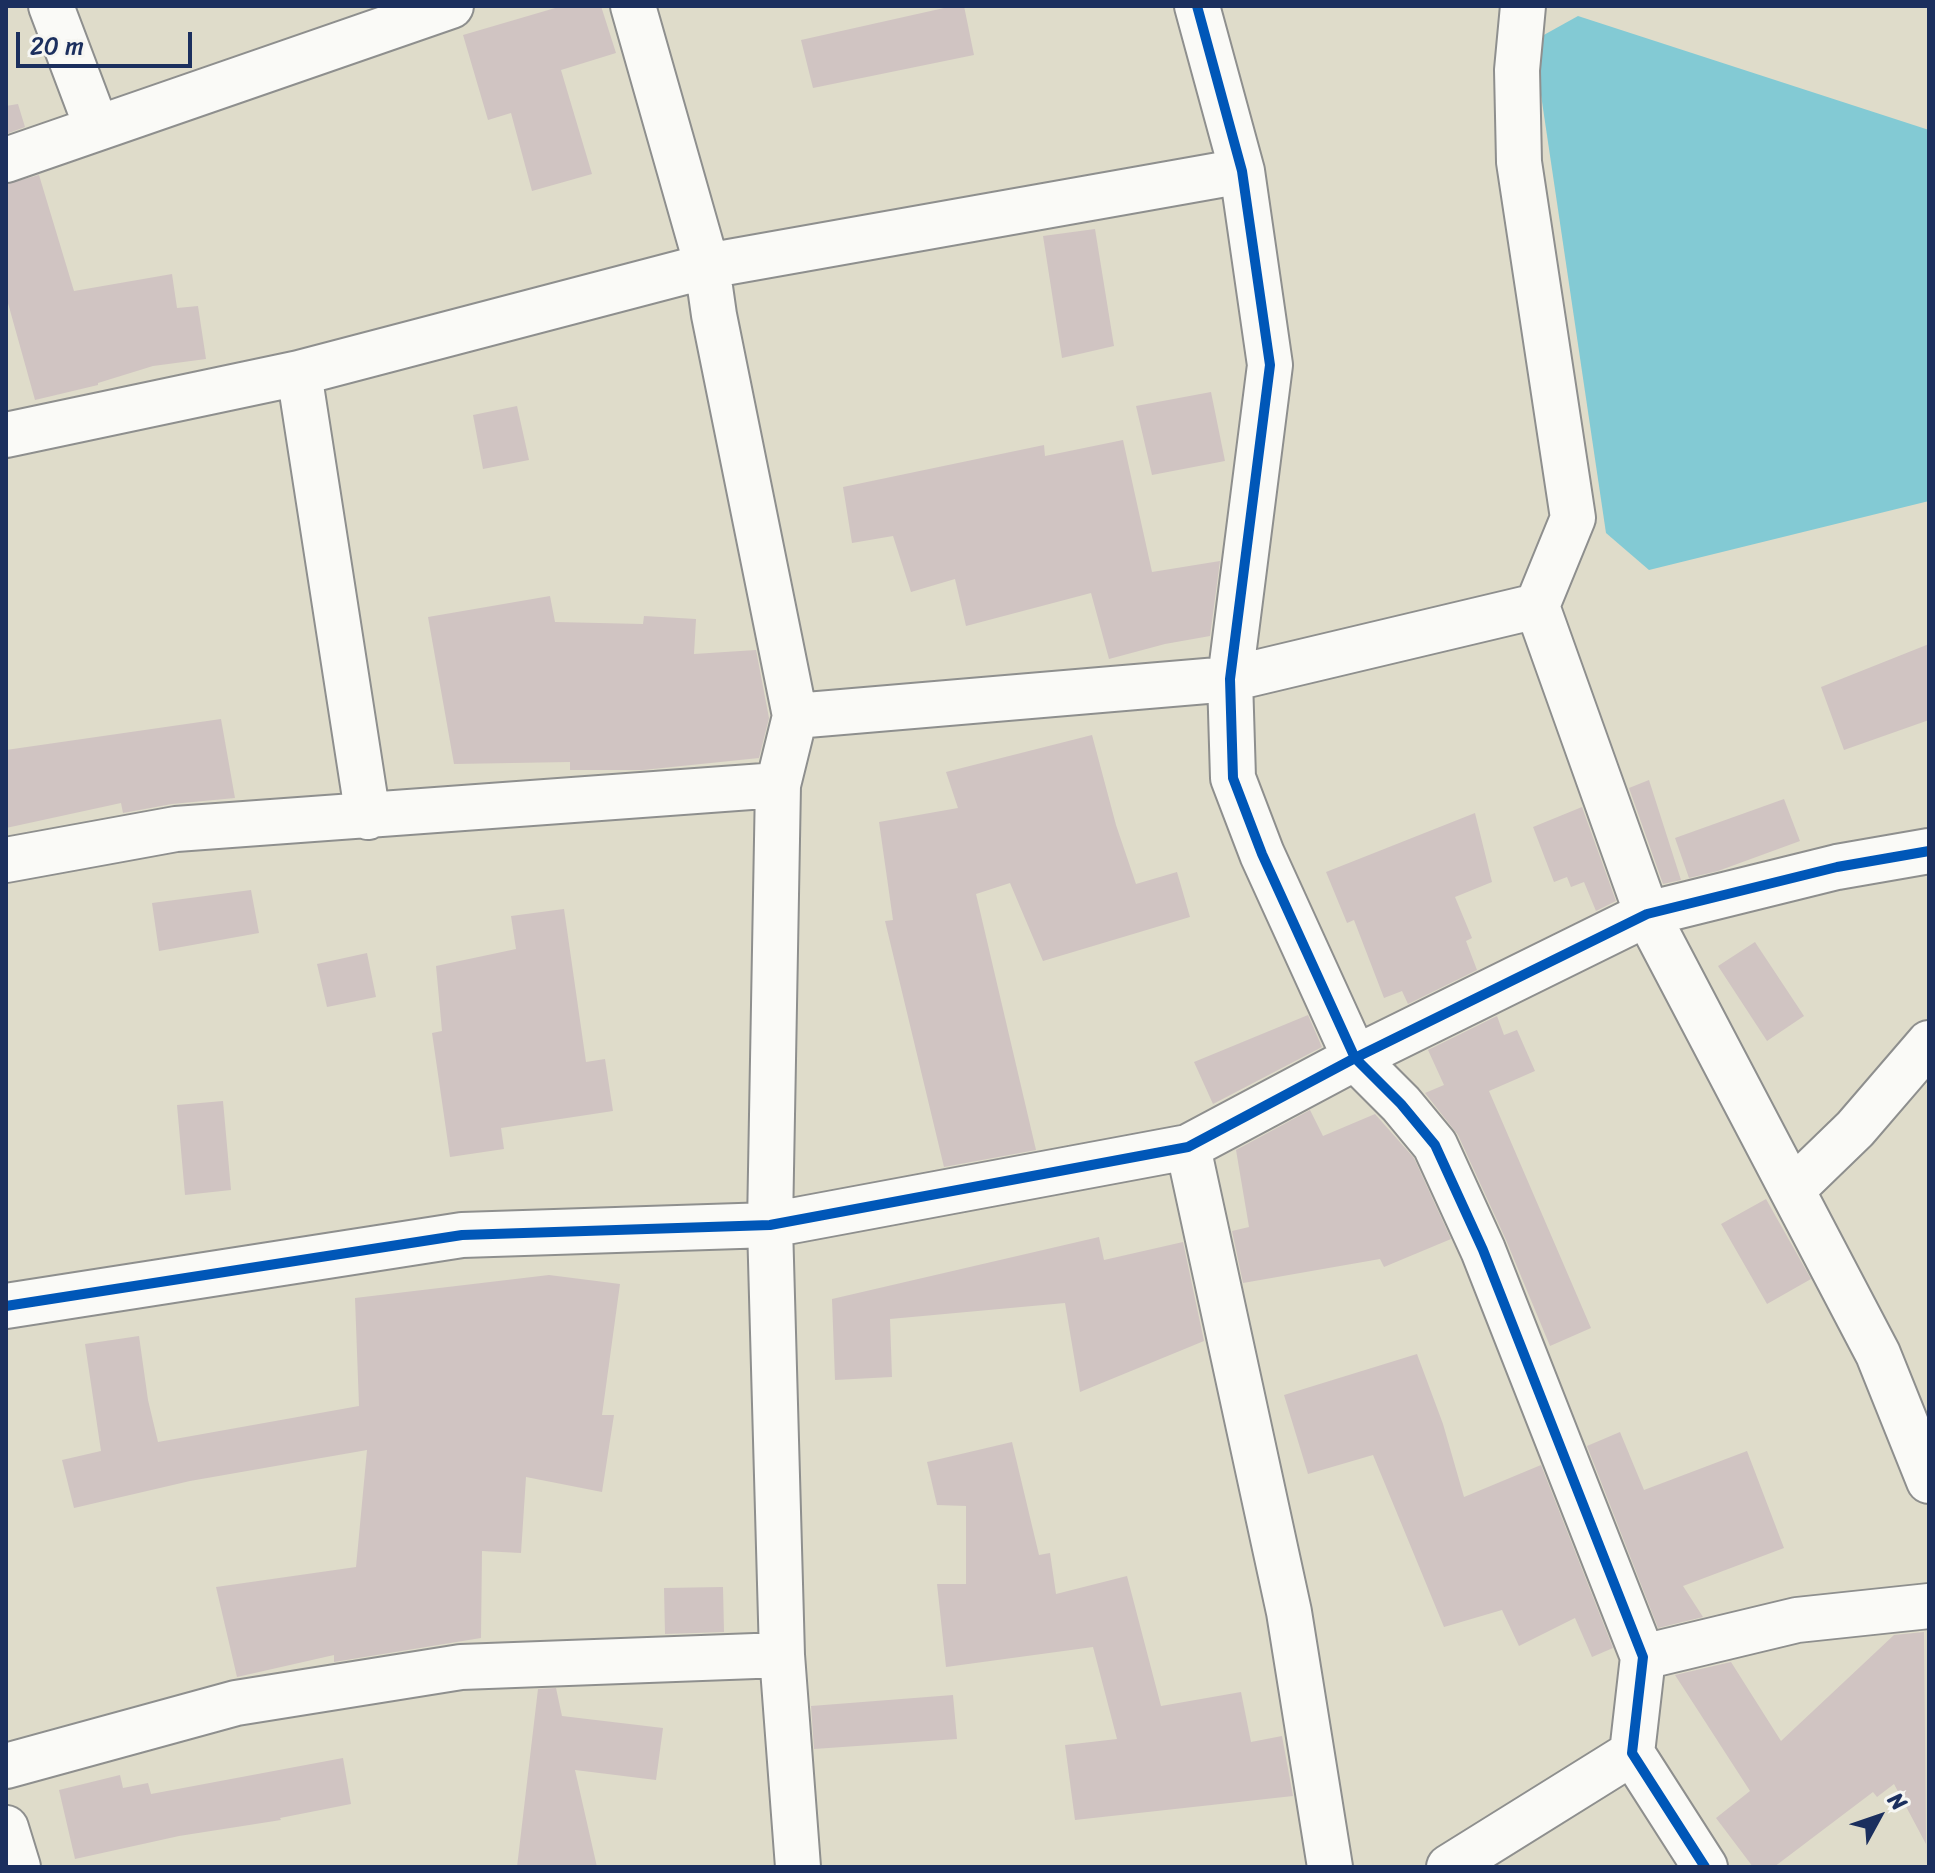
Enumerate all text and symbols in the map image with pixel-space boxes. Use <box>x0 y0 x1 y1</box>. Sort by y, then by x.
scale bar <box>20 16 196 66</box>
text: 20 m <box>30 25 84 67</box>
north arrow <box>1839 1777 1919 1857</box>
text: N <box>1878 1783 1918 1820</box>

